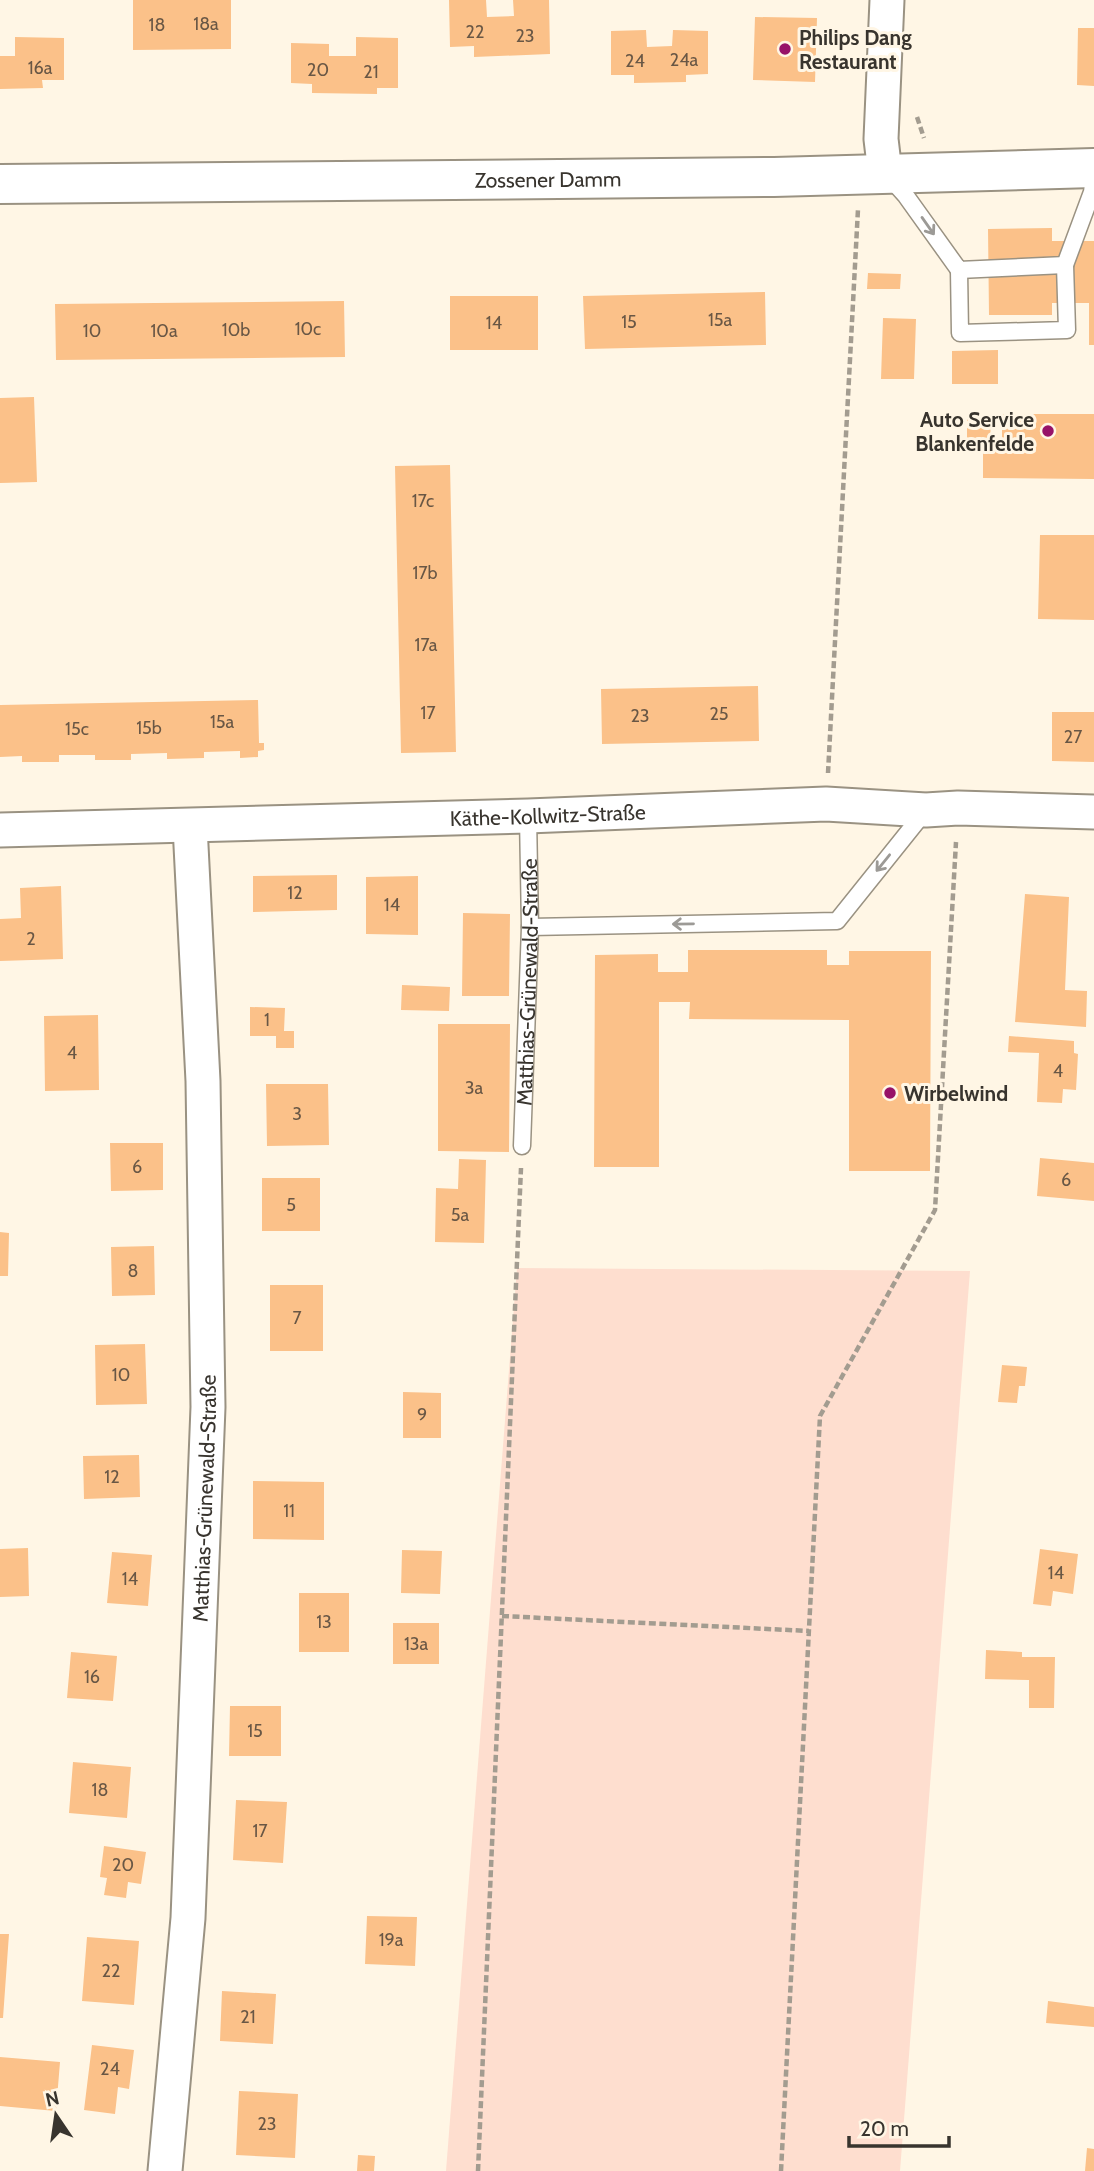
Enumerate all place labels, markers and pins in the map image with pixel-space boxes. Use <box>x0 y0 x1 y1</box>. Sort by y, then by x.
place label: Philips Dang Restaurant <box>799 25 912 74</box>
marker: Philips Dang Restaurant <box>777 41 793 57</box>
place label: Auto Service Blankenfelde <box>915 407 1034 456</box>
marker: Auto Service Blankenfelde <box>1040 423 1056 439</box>
place label: Wirbelwind <box>904 1081 1008 1106</box>
marker: Wirbelwind <box>882 1085 898 1101</box>

